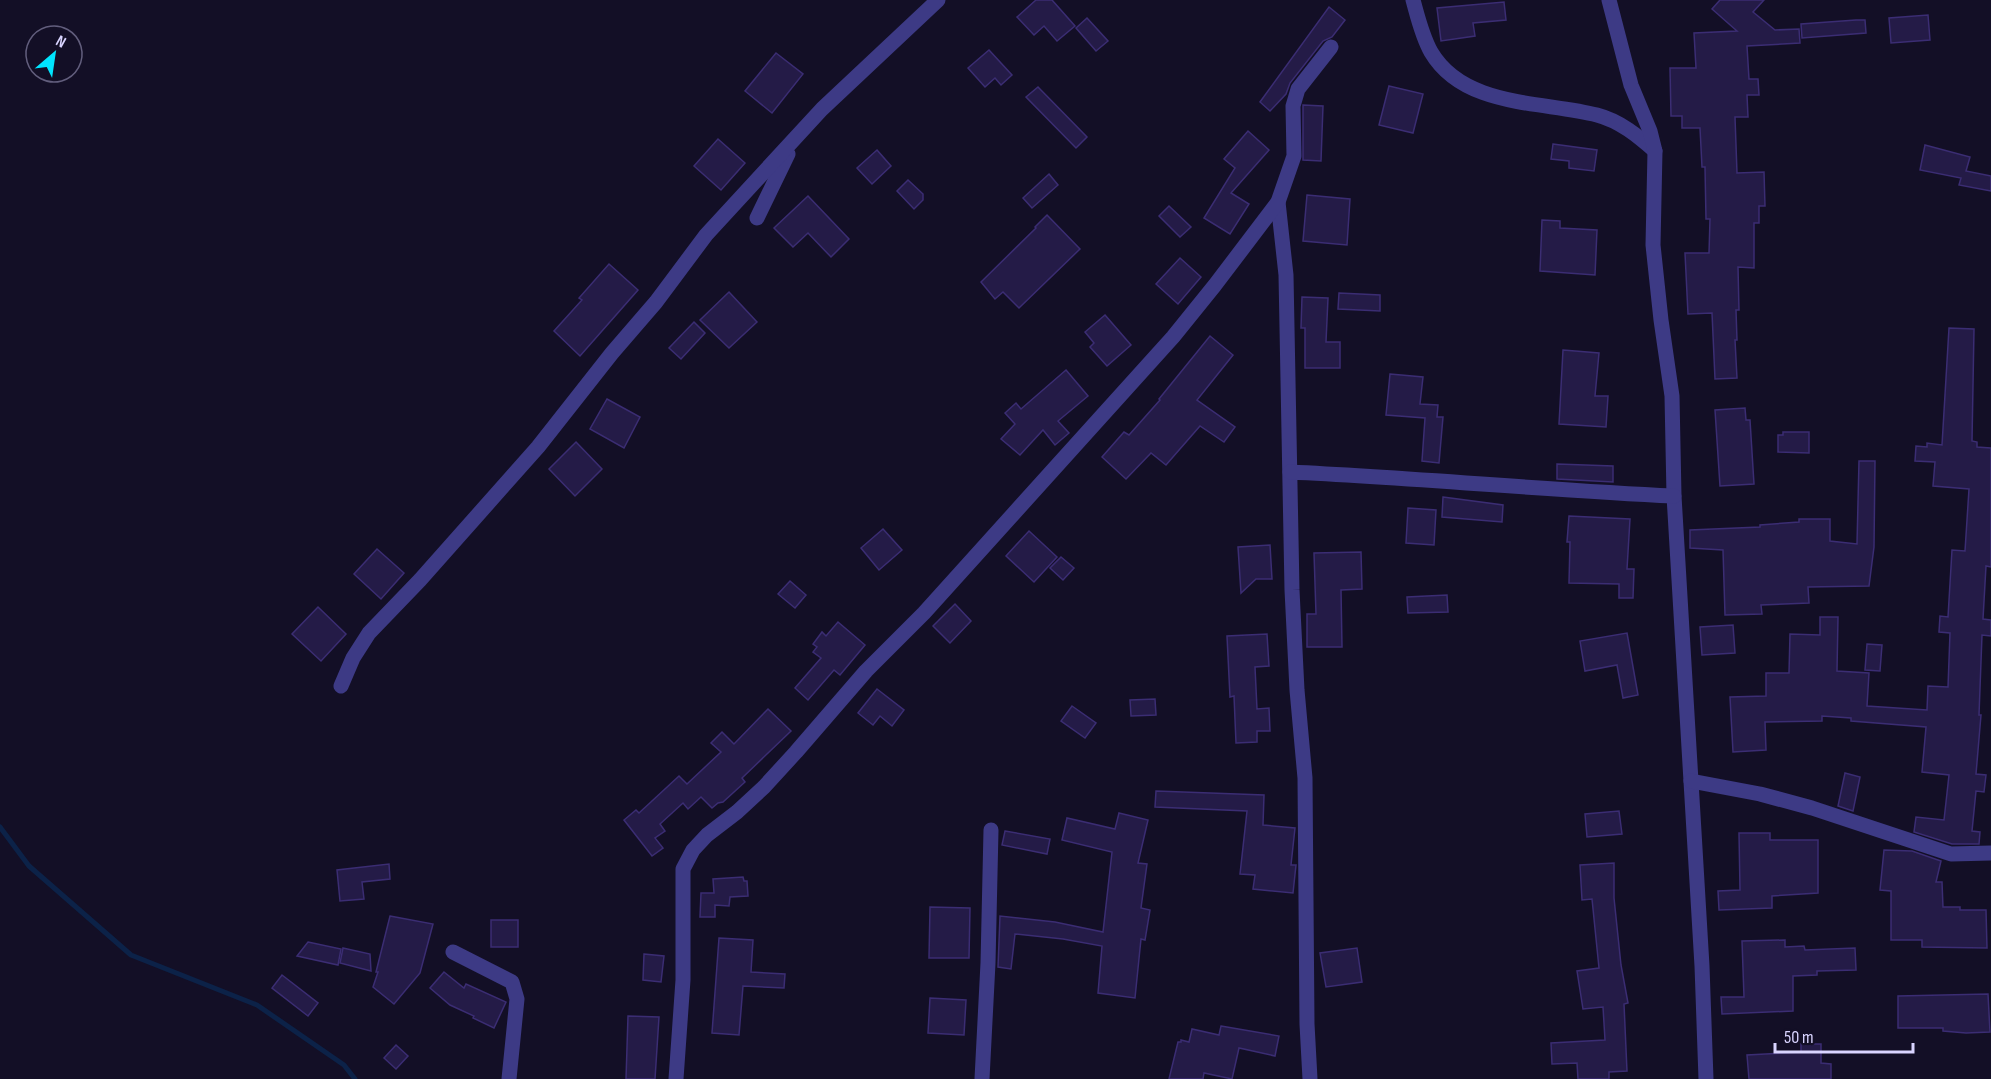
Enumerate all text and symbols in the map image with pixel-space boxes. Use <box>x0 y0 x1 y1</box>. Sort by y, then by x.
north arrow <box>24 24 84 84</box>
text: N <box>52 32 69 53</box>
scale bar <box>1775 1016 1913 1054</box>
text: 50 m <box>1784 1027 1814 1048</box>

